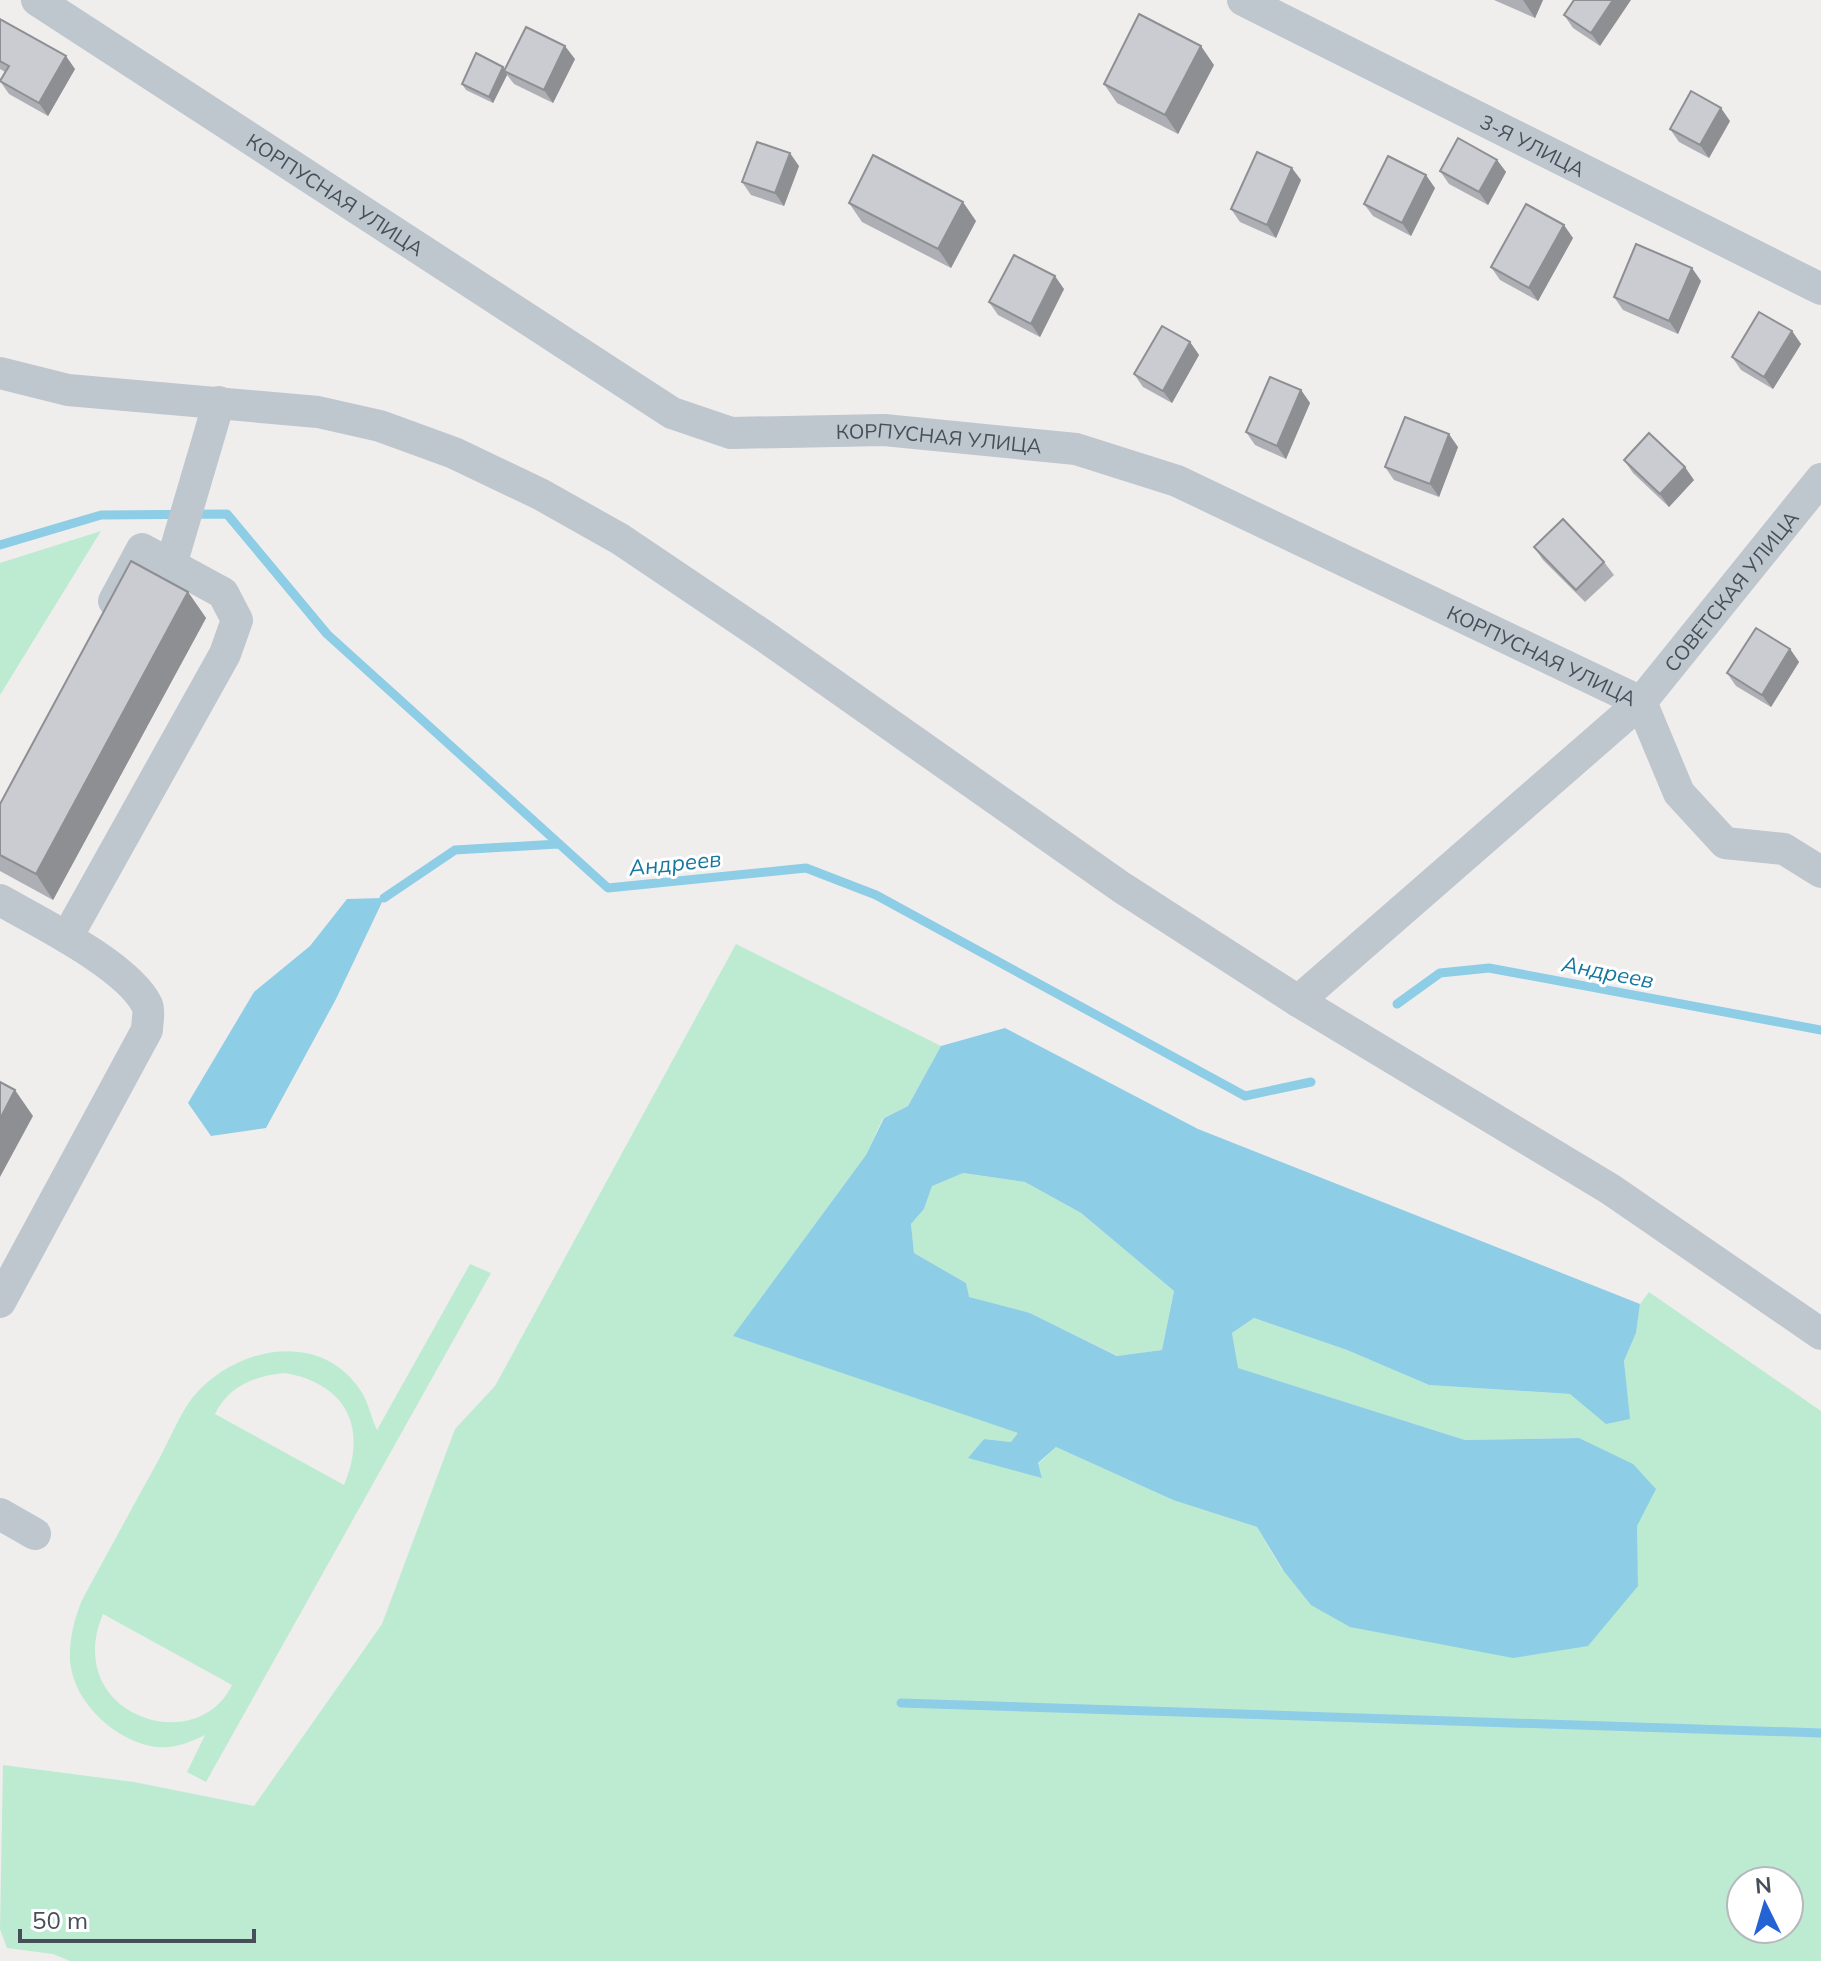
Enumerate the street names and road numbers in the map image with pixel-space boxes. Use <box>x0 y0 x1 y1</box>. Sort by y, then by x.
street label: 3-Я УЛИЦА <box>1476 108 1590 182</box>
street label: КОРПУСНАЯ УЛИЦА <box>242 127 429 261</box>
street label: КОРПУСНАЯ УЛИЦА <box>836 417 1043 458</box>
street label: СОВЕТСКАЯ УЛИЦА <box>1658 505 1803 676</box>
street label: КОРПУСНАЯ УЛИЦА <box>1443 599 1641 711</box>

